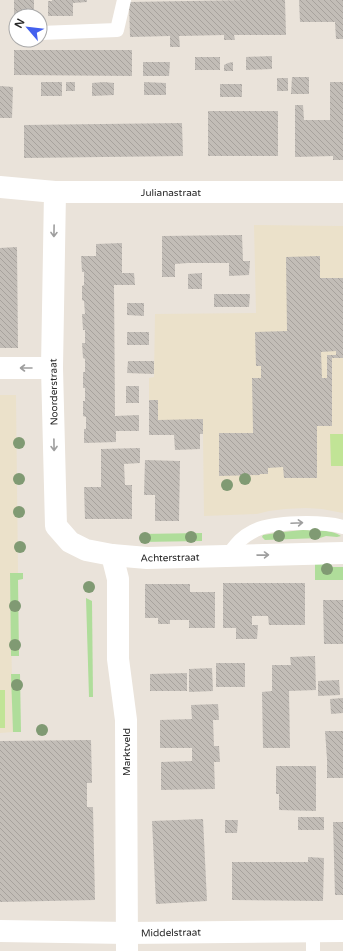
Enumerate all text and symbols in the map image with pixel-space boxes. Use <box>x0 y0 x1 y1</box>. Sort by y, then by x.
north arrow <box>8 8 48 48</box>
text: N <box>12 17 27 30</box>
street label: Julianastraat <box>141 187 201 199</box>
one-way arrow <box>51 224 58 237</box>
street label: Noorderstraat <box>47 358 61 426</box>
one-way arrow <box>20 364 33 372</box>
one-way arrow <box>50 438 57 451</box>
one-way arrow <box>290 519 303 527</box>
street label: Achterstraat <box>140 551 200 565</box>
one-way arrow <box>256 551 269 559</box>
street label: Marktveld <box>121 728 133 776</box>
street label: Middelstraat <box>141 926 201 940</box>

